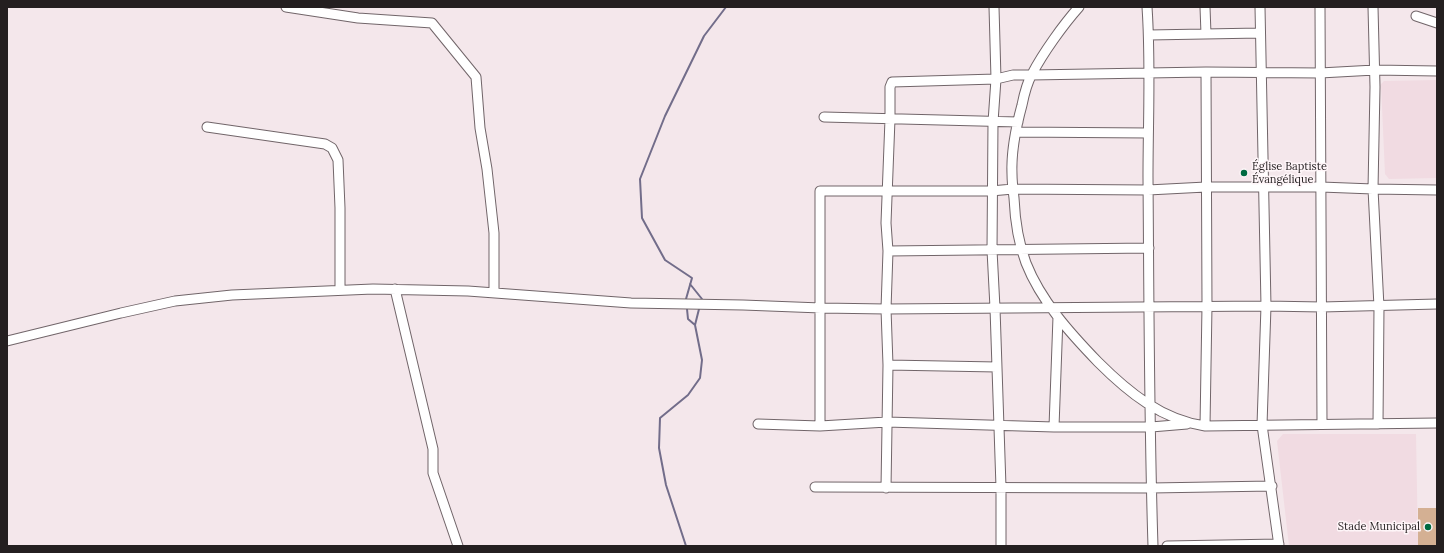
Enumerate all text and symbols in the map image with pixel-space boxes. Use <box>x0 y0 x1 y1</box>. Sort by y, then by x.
place label: Église Baptiste Évangélique <box>1252 160 1327 186</box>
marker: Église Baptiste Évangélique <box>1239 168 1249 178</box>
place label: Stade Municipal <box>1338 520 1420 534</box>
marker: Stade Municipal <box>1423 522 1433 532</box>

